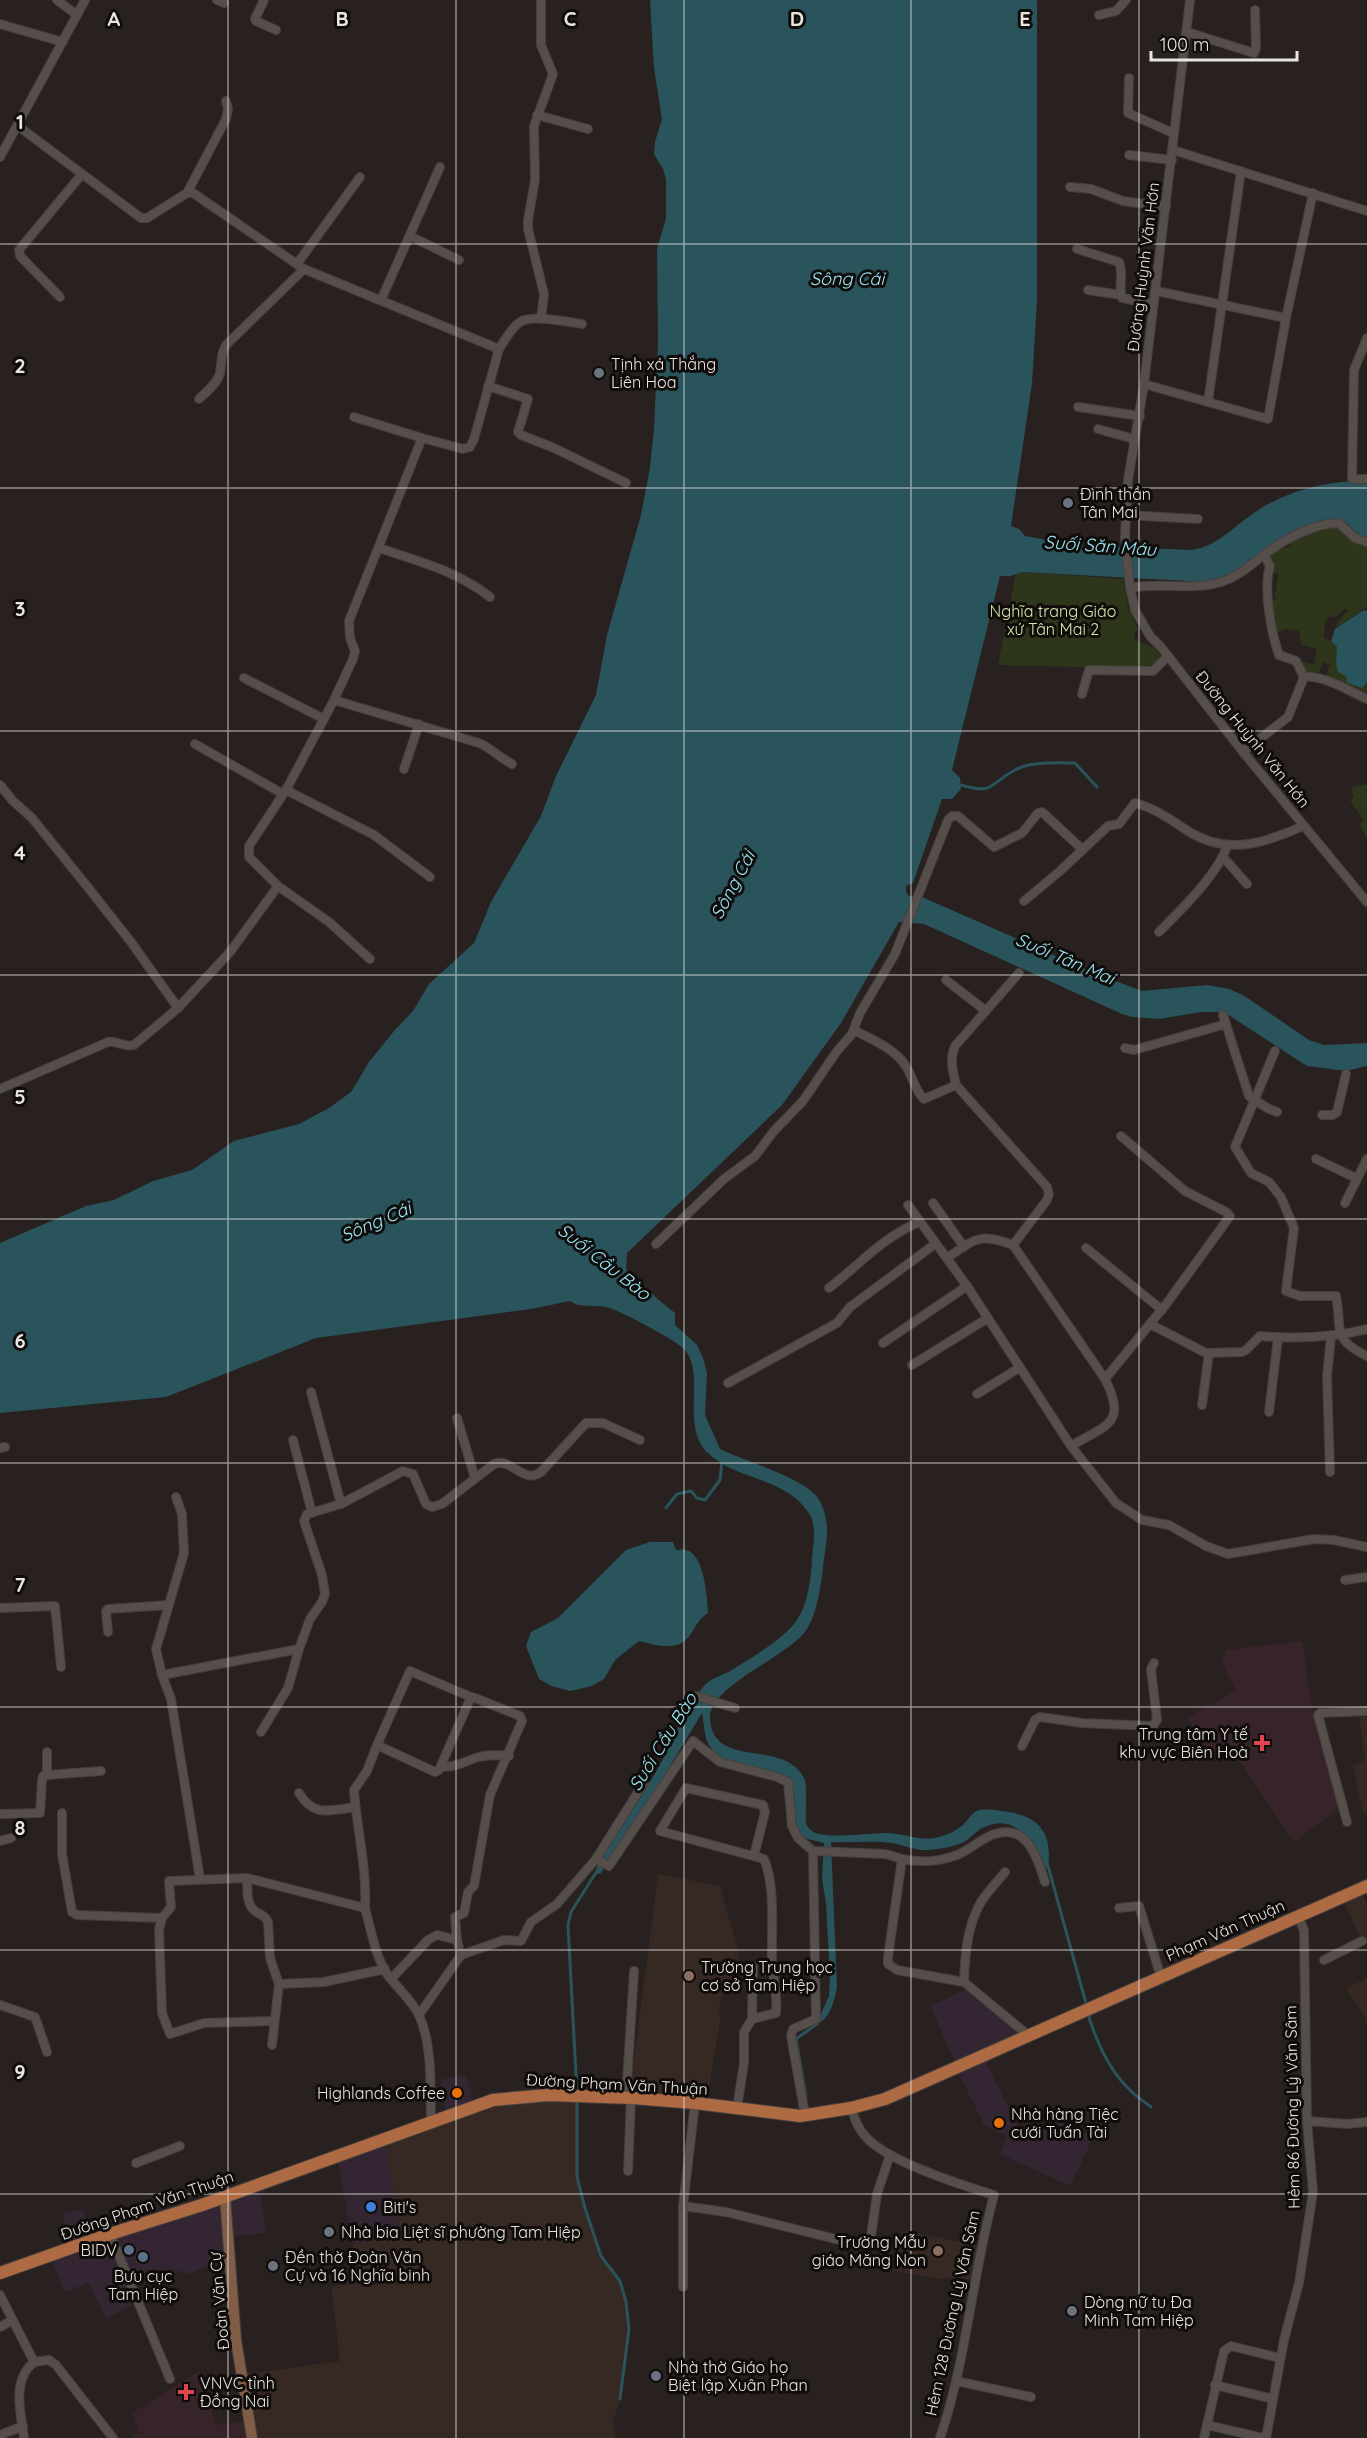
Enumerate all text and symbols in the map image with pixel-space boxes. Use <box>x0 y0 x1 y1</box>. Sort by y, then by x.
text: A <box>108 6 121 31</box>
text: B <box>335 6 349 31</box>
text: C <box>564 6 577 31</box>
text: D <box>790 6 804 31</box>
text: E <box>1019 6 1031 31</box>
scale bar <box>1151 24 1296 62</box>
text: 100 m <box>1160 33 1209 56</box>
text: 1 <box>16 109 24 134</box>
street label: Đường Huỳnh Văn Hớn <box>1123 181 1163 353</box>
water label: Sông Cái <box>810 267 886 290</box>
text: 2 <box>14 353 26 378</box>
place label: Tịnh xá Thắng Liên Hoa <box>611 354 716 392</box>
marker: Tịnh xá Thắng Liên Hoa <box>592 366 606 380</box>
place label: Đình thần Tân Mai <box>1080 484 1151 522</box>
marker: Đình thần Tân Mai <box>1061 496 1075 510</box>
water label: Suối Săn Máu <box>1043 530 1159 561</box>
text: 3 <box>15 596 25 621</box>
park label: Nghĩa trang Giáo xứ Tân Mai 2 <box>990 601 1116 639</box>
street label: Đường Huỳnh Văn Hớn <box>1192 666 1314 812</box>
text: 4 <box>14 840 26 865</box>
water label: Sông Cái <box>705 845 761 923</box>
water label: Suối Tân Mai <box>1012 927 1120 990</box>
text: 5 <box>14 1084 26 1109</box>
water label: Sông Cái <box>337 1196 416 1247</box>
water label: Suối Cầu Bào <box>553 1218 656 1306</box>
text: 6 <box>14 1328 26 1353</box>
text: 7 <box>15 1572 26 1597</box>
water label: Suối Cầu Bào <box>623 1688 702 1795</box>
place label: Trung tâm Y tế khu vực Biên Hoà <box>1119 1724 1248 1762</box>
marker: Trung tâm Y tế khu vực Biên Hoà <box>1253 1734 1271 1752</box>
text: 8 <box>15 1815 26 1840</box>
street label: Phạm Văn Thuận <box>1163 1895 1287 1965</box>
place label: Trường Trung học cơ sở Tam Hiệp <box>701 1957 833 1995</box>
marker: Trường Trung học cơ sở Tam Hiệp <box>682 1969 696 1983</box>
street label: Hẻm 86 Đường Lý Văn Sâm <box>1280 2005 1304 2209</box>
text: 9 <box>14 2059 26 2084</box>
street label: Đường Phạm Văn Thuận <box>526 2069 708 2099</box>
place label: Highlands Coffee <box>317 2083 445 2103</box>
marker: Highlands Coffee <box>450 2086 464 2100</box>
place label: Nhà hàng Tiệc cưới Tuấn Tài <box>1011 2104 1119 2142</box>
marker: Nhà hàng Tiệc cưới Tuấn Tài <box>992 2116 1006 2130</box>
street label: Đường Phạm Văn Thuận <box>58 2166 236 2244</box>
place label: Biti's <box>383 2197 416 2217</box>
marker: Biti's <box>364 2200 378 2214</box>
street label: Hẻm 128 Đường Lý Văn Sâm <box>920 2208 984 2418</box>
place label: Nhà bia Liệt sĩ phường Tam Hiệp <box>341 2222 581 2242</box>
marker: Nhà bia Liệt sĩ phường Tam Hiệp <box>322 2225 336 2239</box>
place label: Trường Mẫu giáo Măng Non <box>812 2232 926 2270</box>
place label: BIDV <box>81 2240 117 2260</box>
marker: BIDV <box>122 2243 136 2257</box>
marker: Trường Mẫu giáo Măng Non <box>931 2244 945 2258</box>
place label: Đền thờ Đoàn Văn Cự và 16 Nghĩa binh <box>285 2247 430 2285</box>
marker: Bưu cục Tam Hiệp <box>136 2250 150 2264</box>
street label: Đoàn Văn Cự <box>205 2251 233 2351</box>
marker: Đền thờ Đoàn Văn Cự và 16 Nghĩa binh <box>266 2259 280 2273</box>
place label: Bưu cục Tam Hiệp <box>108 2266 178 2304</box>
place label: Dòng nữ tu Đa Minh Tam Hiệp <box>1084 2292 1194 2330</box>
marker: Dòng nữ tu Đa Minh Tam Hiệp <box>1065 2304 1079 2318</box>
place label: Nhà thờ Giáo họ Biệt lập Xuân Phan <box>668 2357 808 2395</box>
marker: Nhà thờ Giáo họ Biệt lập Xuân Phan <box>649 2369 663 2383</box>
place label: VNVC tỉnh Đồng Nai <box>200 2373 275 2411</box>
marker: VNVC tỉnh Đồng Nai <box>177 2383 195 2401</box>

